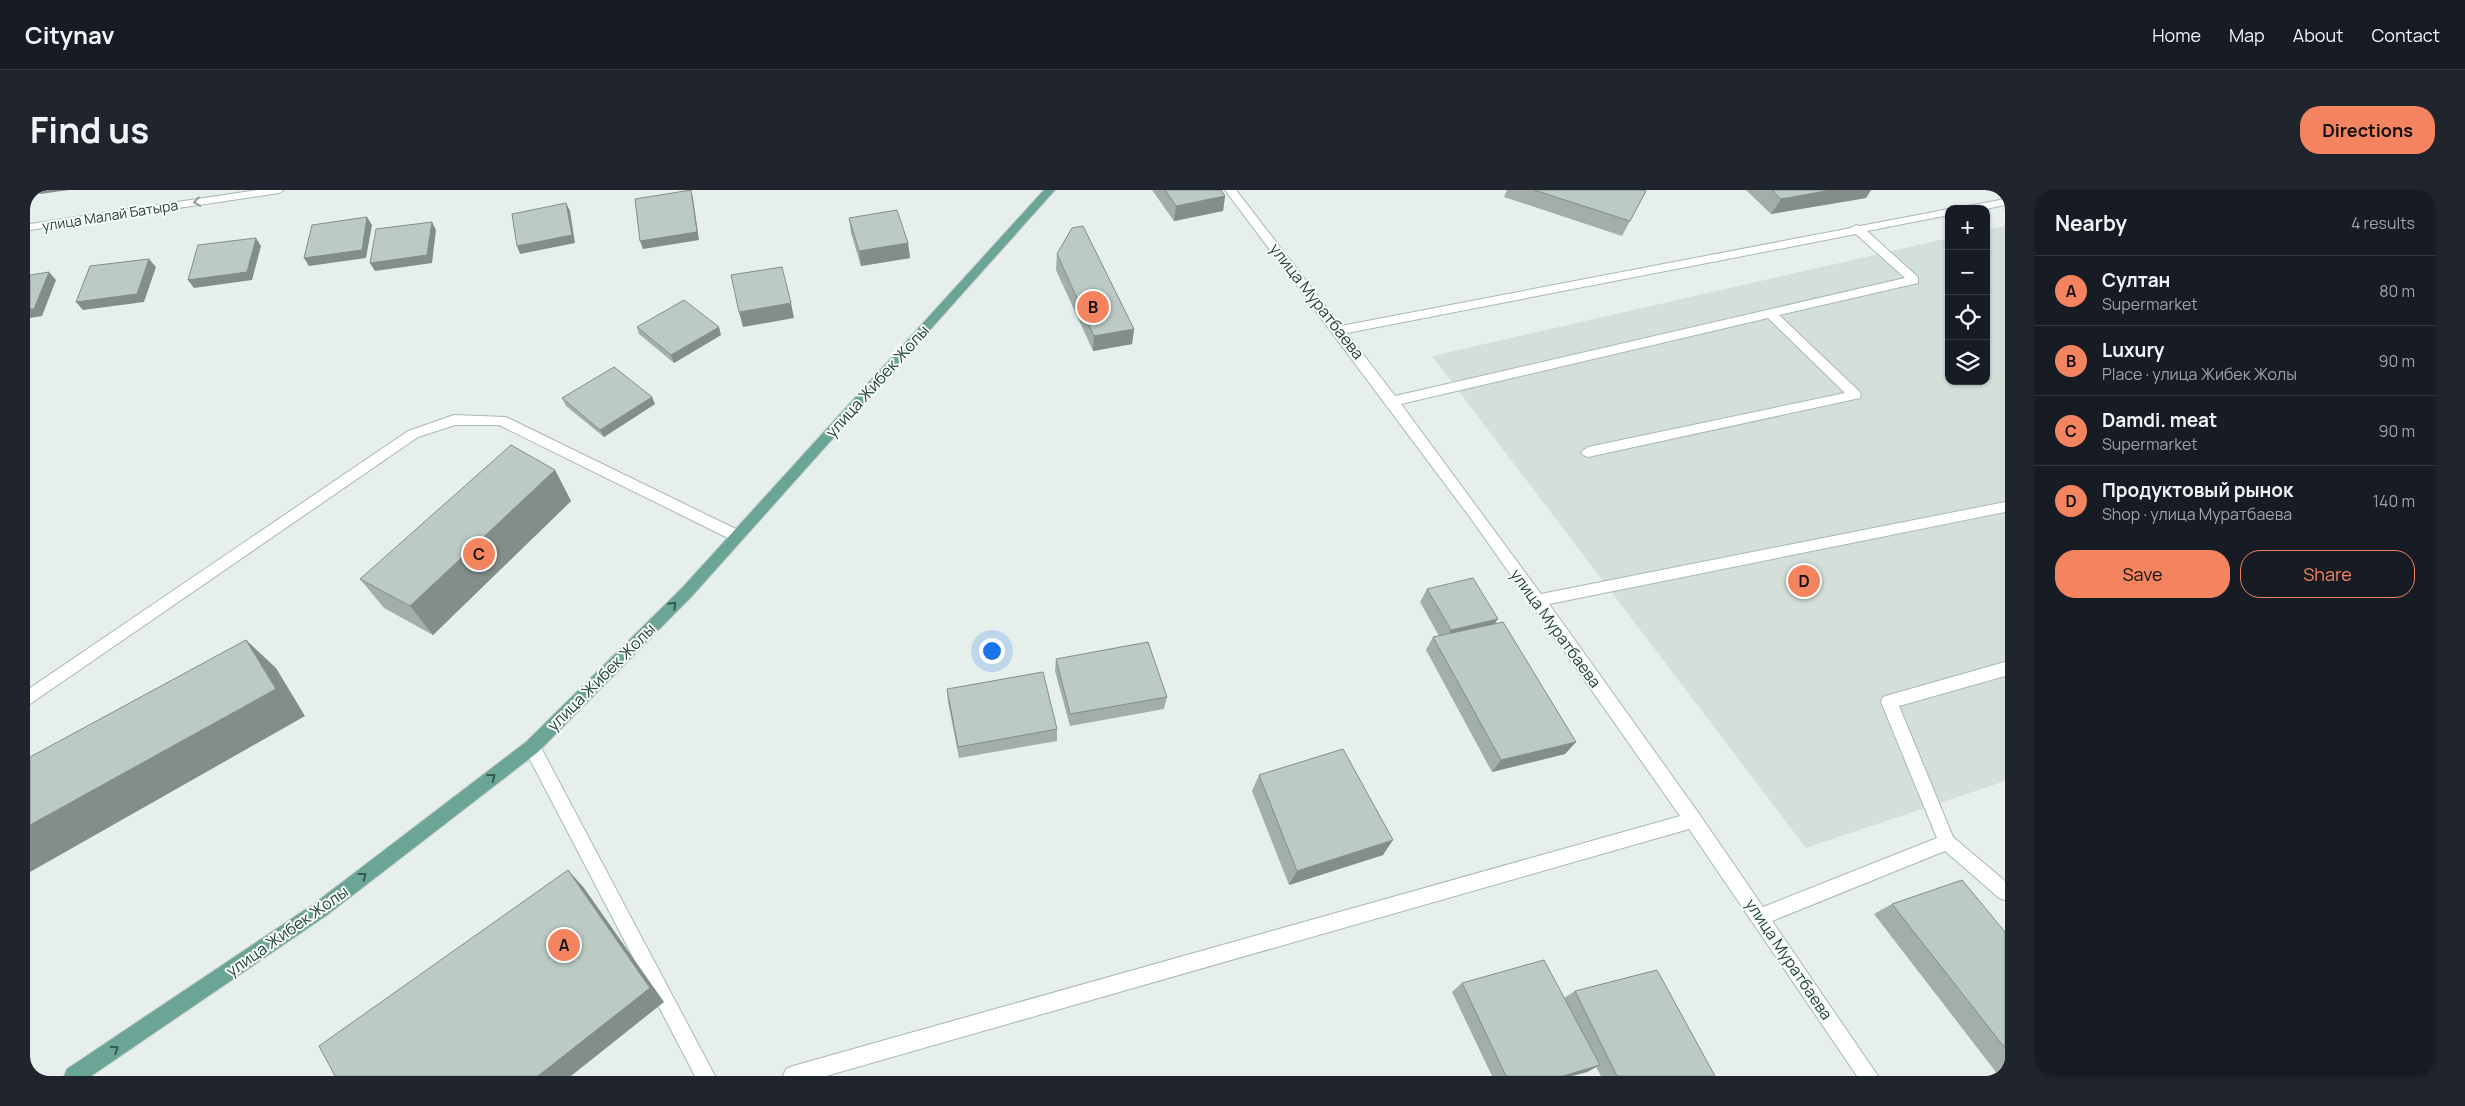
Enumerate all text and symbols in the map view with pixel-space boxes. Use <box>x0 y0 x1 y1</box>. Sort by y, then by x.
text: Citynav <box>25 18 115 51</box>
text: Home <box>2152 23 2201 47</box>
text: Map <box>2229 23 2265 47</box>
text: About <box>2293 23 2343 47</box>
text: Contact <box>2371 23 2440 47</box>
text: Find us <box>30 106 149 154</box>
button: Directions <box>2300 106 2435 154</box>
street label: улица Малай Батыра <box>41 195 179 235</box>
one-way arrow <box>192 197 201 207</box>
map controls <box>1945 205 1990 385</box>
button: + <box>1945 205 1990 250</box>
text: Nearby <box>2055 209 2127 237</box>
text: 4 results <box>2351 212 2415 234</box>
street label: улица Муратбаева <box>1265 238 1369 364</box>
button: − <box>1945 250 1990 295</box>
text: Султан <box>2102 267 2170 293</box>
text: A <box>2066 280 2076 302</box>
text: 80 m <box>2379 280 2415 302</box>
pin: B <box>1077 288 1109 326</box>
text: Supermarket <box>2102 293 2198 315</box>
button: locate <box>1945 295 1990 340</box>
street label: улица Жибек Жолы <box>820 320 934 442</box>
text: Luxury <box>2102 337 2164 363</box>
button: layers <box>1945 340 1990 385</box>
text: B <box>2066 350 2076 372</box>
text: 90 m <box>2379 350 2415 372</box>
text: Place · улица Жибек Жолы <box>2102 363 2297 385</box>
text: Damdi. meat <box>2102 407 2217 433</box>
text: C <box>2065 420 2077 442</box>
text: 90 m <box>2379 420 2415 442</box>
text: Supermarket <box>2102 433 2198 455</box>
text: Продуктовый рынок <box>2102 477 2293 503</box>
text: D <box>2065 490 2077 512</box>
text: 140 m <box>2373 490 2415 512</box>
text: Shop · улица Муратбаева <box>2102 503 2292 525</box>
pin: C <box>463 535 495 573</box>
button: Save <box>2055 550 2230 598</box>
button: Share <box>2240 550 2415 598</box>
pin: D <box>1788 562 1820 600</box>
street label: улица Муратбаева <box>1505 564 1607 692</box>
one-way arrow <box>667 602 676 611</box>
street label: улица Жибек Жолы <box>542 618 660 736</box>
your location <box>979 638 1005 664</box>
one-way arrow <box>486 775 495 783</box>
one-way arrow <box>357 874 366 882</box>
street label: улица Жибек Жолы <box>221 881 353 981</box>
street label: улица Муратбаева <box>1740 894 1838 1024</box>
pin: A <box>548 926 580 964</box>
one-way arrow <box>109 1046 118 1055</box>

